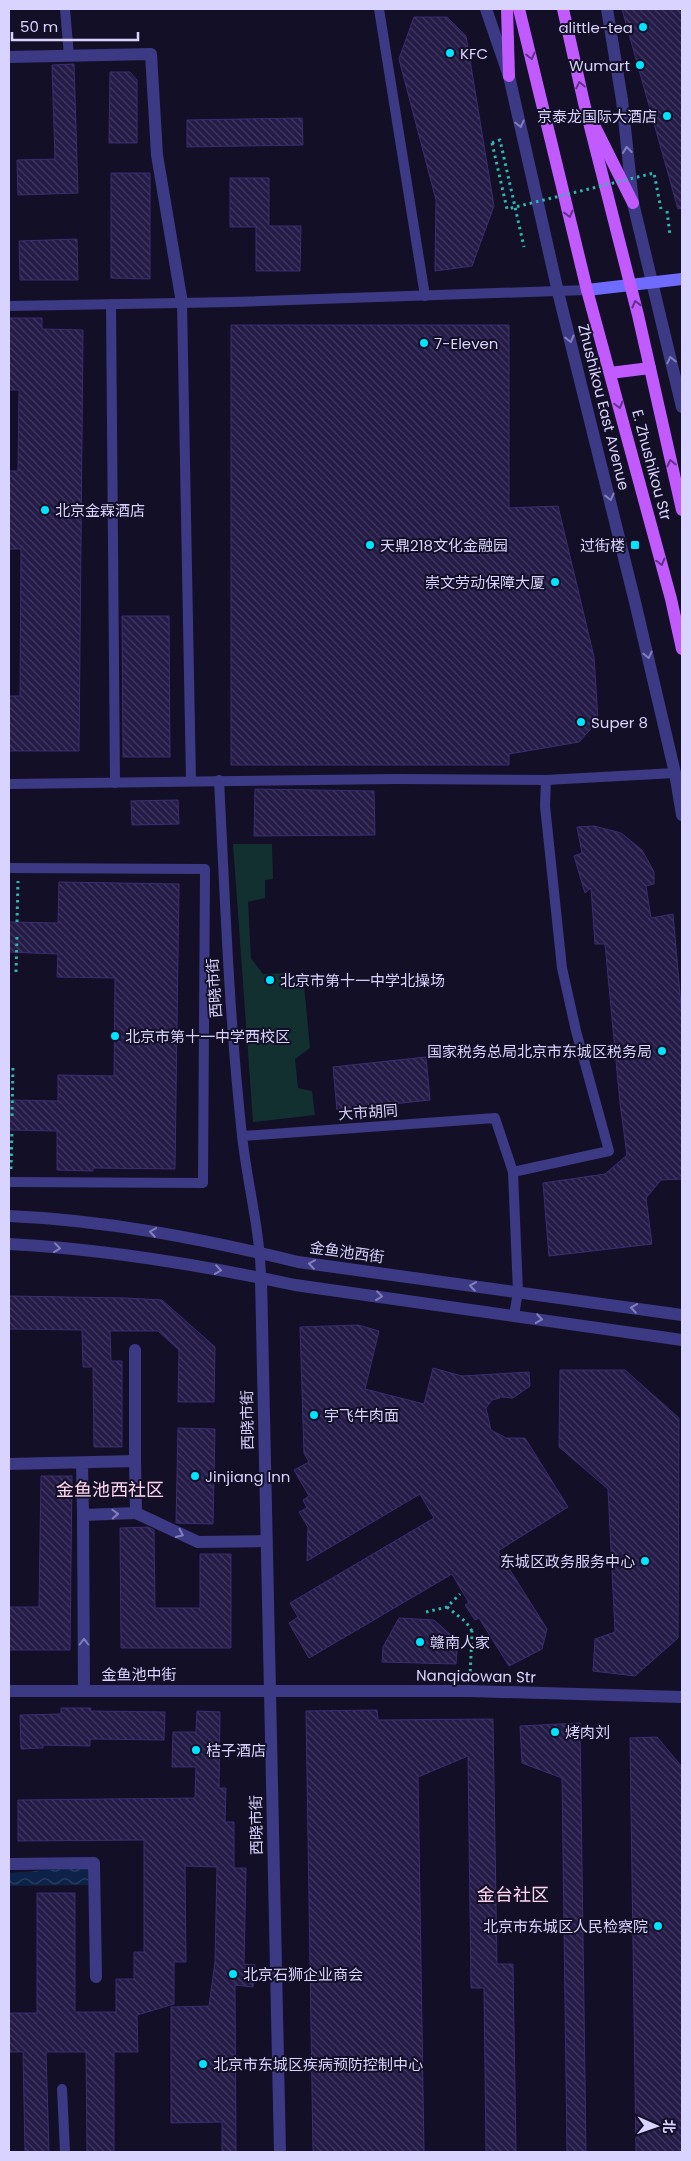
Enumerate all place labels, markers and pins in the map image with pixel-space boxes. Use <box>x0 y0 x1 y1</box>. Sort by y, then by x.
place label: alittle-tea <box>558 17 633 38</box>
marker: alittle-tea <box>637 21 649 33</box>
place label: KFC <box>460 43 488 64</box>
marker: KFC <box>444 47 456 59</box>
place label: Wumart <box>569 55 630 76</box>
marker: Wumart <box>634 59 646 71</box>
place label: 京泰龙国际大酒店 <box>537 106 657 127</box>
marker: 京泰龙国际大酒店 <box>661 110 673 122</box>
place label: 7-Eleven <box>434 333 498 354</box>
marker: 7-Eleven <box>418 337 430 349</box>
place label: 北京金霖酒店 <box>55 500 145 521</box>
marker: 北京金霖酒店 <box>39 504 51 516</box>
place label: 天鼎218文化金融园 <box>380 535 508 556</box>
place label: 过街楼 <box>580 535 625 556</box>
marker: 天鼎218文化金融园 <box>364 539 376 551</box>
marker: 过街楼 <box>629 539 641 551</box>
place label: 崇文劳动保障大厦 <box>425 572 545 593</box>
marker: 崇文劳动保障大厦 <box>549 576 561 588</box>
place label: Super 8 <box>591 712 648 733</box>
marker: Super 8 <box>575 716 587 728</box>
place label: 北京市第十一中学北操场 <box>280 970 445 991</box>
marker: 北京市第十一中学北操场 <box>264 974 276 986</box>
place label: 北京市第十一中学西校区 <box>125 1026 290 1047</box>
marker: 北京市第十一中学西校区 <box>109 1030 121 1042</box>
place label: 国家税务总局北京市东城区税务局 <box>427 1041 652 1062</box>
marker: 国家税务总局北京市东城区税务局 <box>656 1045 668 1057</box>
place label: 宇飞牛肉面 <box>324 1405 399 1426</box>
marker: 宇飞牛肉面 <box>308 1409 320 1421</box>
place label: Jinjiang Inn <box>205 1466 290 1487</box>
marker: Jinjiang Inn <box>189 1470 201 1482</box>
place label: 东城区政务服务中心 <box>500 1551 635 1572</box>
marker: 东城区政务服务中心 <box>639 1555 651 1567</box>
place label: 赣南人家 <box>430 1632 490 1653</box>
marker: 赣南人家 <box>414 1636 426 1648</box>
place label: 烤肉刘 <box>565 1722 610 1743</box>
marker: 烤肉刘 <box>549 1726 561 1738</box>
place label: 桔子酒店 <box>206 1740 266 1761</box>
marker: 桔子酒店 <box>190 1744 202 1756</box>
place label: 北京市东城区人民检察院 <box>483 1916 648 1937</box>
marker: 北京市东城区人民检察院 <box>652 1920 664 1932</box>
place label: 北京石狮企业商会 <box>243 1964 363 1985</box>
marker: 北京石狮企业商会 <box>227 1968 239 1980</box>
place label: 北京市东城区疾病预防控制中心 <box>213 2054 423 2075</box>
marker: 北京市东城区疾病预防控制中心 <box>197 2058 209 2070</box>

